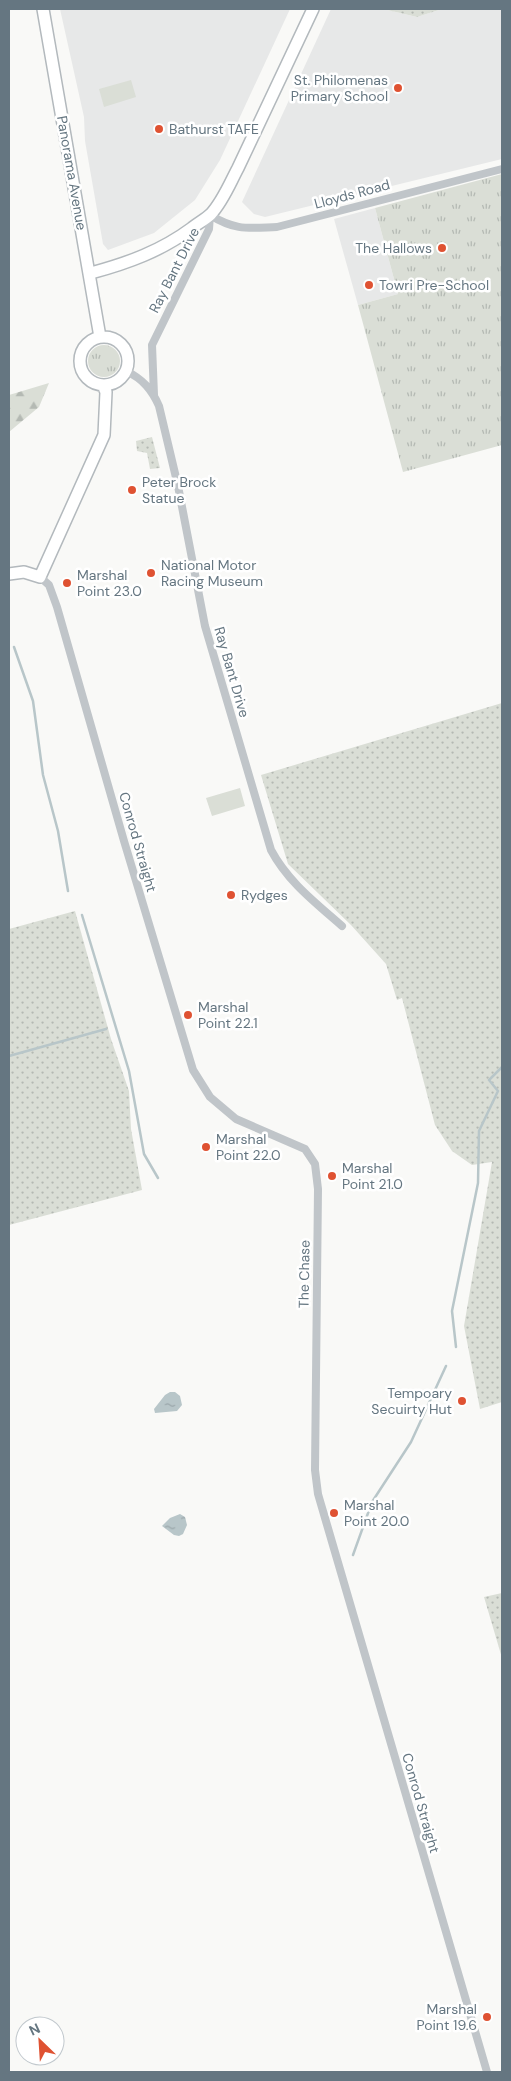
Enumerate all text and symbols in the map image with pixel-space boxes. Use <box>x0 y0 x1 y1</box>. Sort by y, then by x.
place label: St. Philomenas Primary School <box>291 71 388 105</box>
marker: St. Philomenas Primary School <box>392 82 404 94</box>
street label: Panorama Avenue <box>53 114 91 232</box>
place label: Bathurst TAFE <box>169 120 259 138</box>
marker: Bathurst TAFE <box>153 123 165 135</box>
street label: Lloyds Road <box>312 175 392 213</box>
street label: Ray Bant Drive <box>145 224 203 316</box>
place label: The Hallows <box>355 239 432 257</box>
marker: The Hallows <box>436 242 448 254</box>
place label: Towri Pre-School <box>379 276 489 294</box>
marker: Towri Pre-School <box>363 279 375 291</box>
place label: Peter Brock Statue <box>142 473 216 507</box>
marker: Peter Brock Statue <box>126 484 138 496</box>
place label: National Motor Racing Museum <box>161 556 263 590</box>
place label: Marshal Point 23.0 <box>77 566 142 600</box>
marker: National Motor Racing Museum <box>145 567 157 579</box>
marker: Marshal Point 23.0 <box>61 577 73 589</box>
street label: Ray Bant Drive <box>210 625 254 719</box>
street label: Conrod Straight <box>115 790 161 894</box>
place label: Rydges <box>241 886 288 904</box>
marker: Rydges <box>225 889 237 901</box>
place label: Marshal Point 22.1 <box>198 998 258 1032</box>
marker: Marshal Point 22.1 <box>182 1009 194 1021</box>
place label: Marshal Point 22.0 <box>216 1130 281 1164</box>
marker: Marshal Point 22.0 <box>200 1141 212 1153</box>
place label: Marshal Point 21.0 <box>342 1159 403 1193</box>
marker: Marshal Point 21.0 <box>326 1170 338 1182</box>
street label: The Chase <box>294 1240 314 1308</box>
place label: Tempoary Secuirty Hut <box>371 1384 452 1418</box>
marker: Tempoary Secuirty Hut <box>456 1395 468 1407</box>
place label: Marshal Point 20.0 <box>344 1496 409 1530</box>
marker: Marshal Point 20.0 <box>328 1507 340 1519</box>
street label: Conrod Straight <box>398 1751 444 1855</box>
place label: Marshal Point 19.6 <box>416 2000 477 2034</box>
marker: Marshal Point 19.6 <box>481 2011 493 2023</box>
north arrow <box>15 2016 65 2066</box>
text: N <box>26 2019 43 2040</box>

